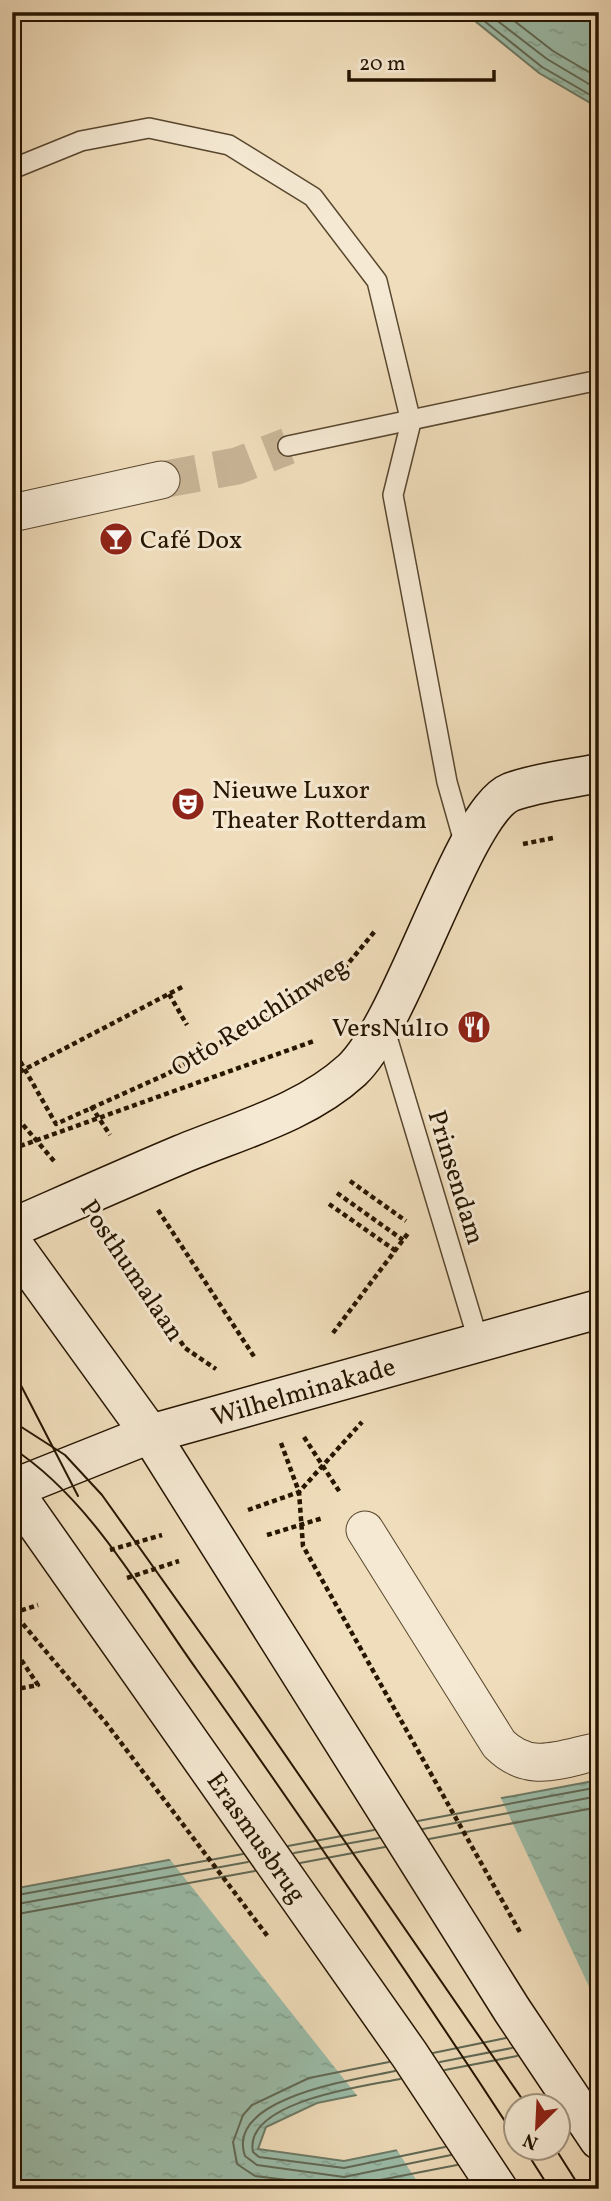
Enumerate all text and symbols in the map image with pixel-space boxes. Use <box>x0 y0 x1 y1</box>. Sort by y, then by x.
scale bar <box>349 38 494 82</box>
text: 20 m <box>359 50 405 79</box>
bar icon: Café Dox <box>97 520 135 558</box>
place label: Café Dox <box>140 523 242 559</box>
place label: Nieuwe Luxor Theater Rotterdam <box>212 773 427 839</box>
theatre icon: Nieuwe Luxor Theater Rotterdam <box>169 785 207 823</box>
street label: Otto Reuchlinweg <box>165 949 355 1086</box>
restaurant icon: VersNul10 <box>455 1008 493 1046</box>
place label: VersNul10 <box>332 1011 449 1047</box>
street label: Prinsendam <box>418 1106 493 1249</box>
street label: Posthumalaan <box>71 1193 192 1349</box>
street label: Wilhelminakade <box>207 1349 400 1436</box>
street label: Erasmusbrug <box>197 1765 314 1911</box>
north arrow <box>503 2092 572 2162</box>
text: N <box>519 2126 542 2155</box>

